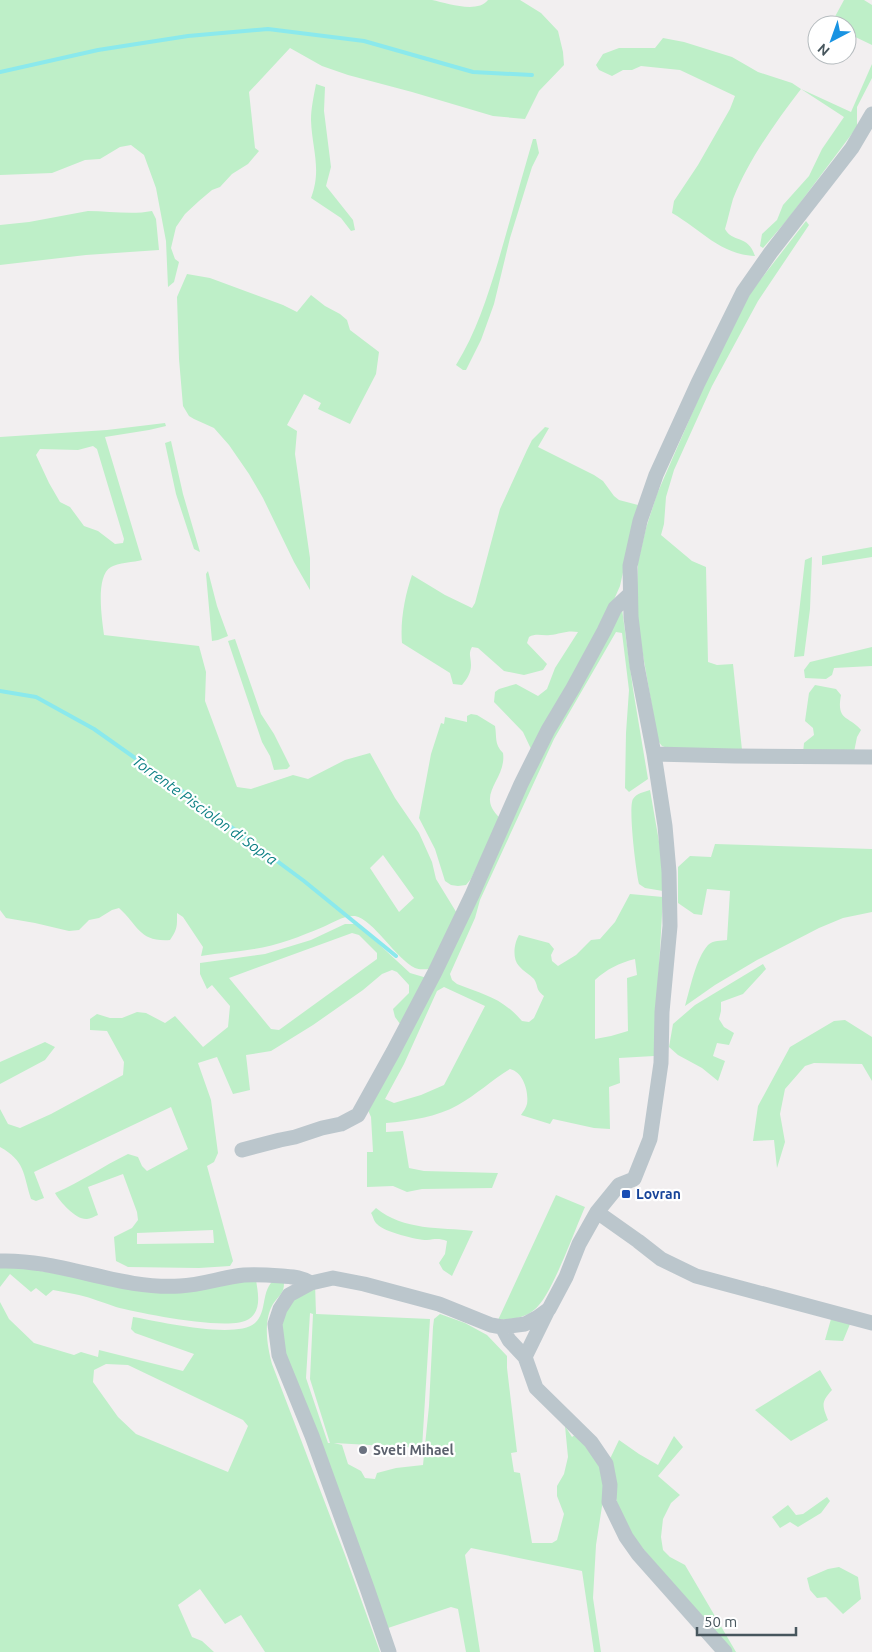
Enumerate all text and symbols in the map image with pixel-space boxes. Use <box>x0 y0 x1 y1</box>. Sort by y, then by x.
north arrow <box>807 15 857 65</box>
text: N <box>814 40 833 59</box>
water label: Torrente Pisciolon di Sopra <box>129 752 281 868</box>
place label: Lovran <box>636 1186 681 1202</box>
marker: Lovran <box>620 1188 632 1200</box>
place label: Sveti Mihael <box>373 1442 454 1458</box>
marker: Sveti Mihael <box>357 1444 369 1456</box>
scale bar <box>697 1604 796 1636</box>
text: 50 m <box>704 1613 737 1630</box>

